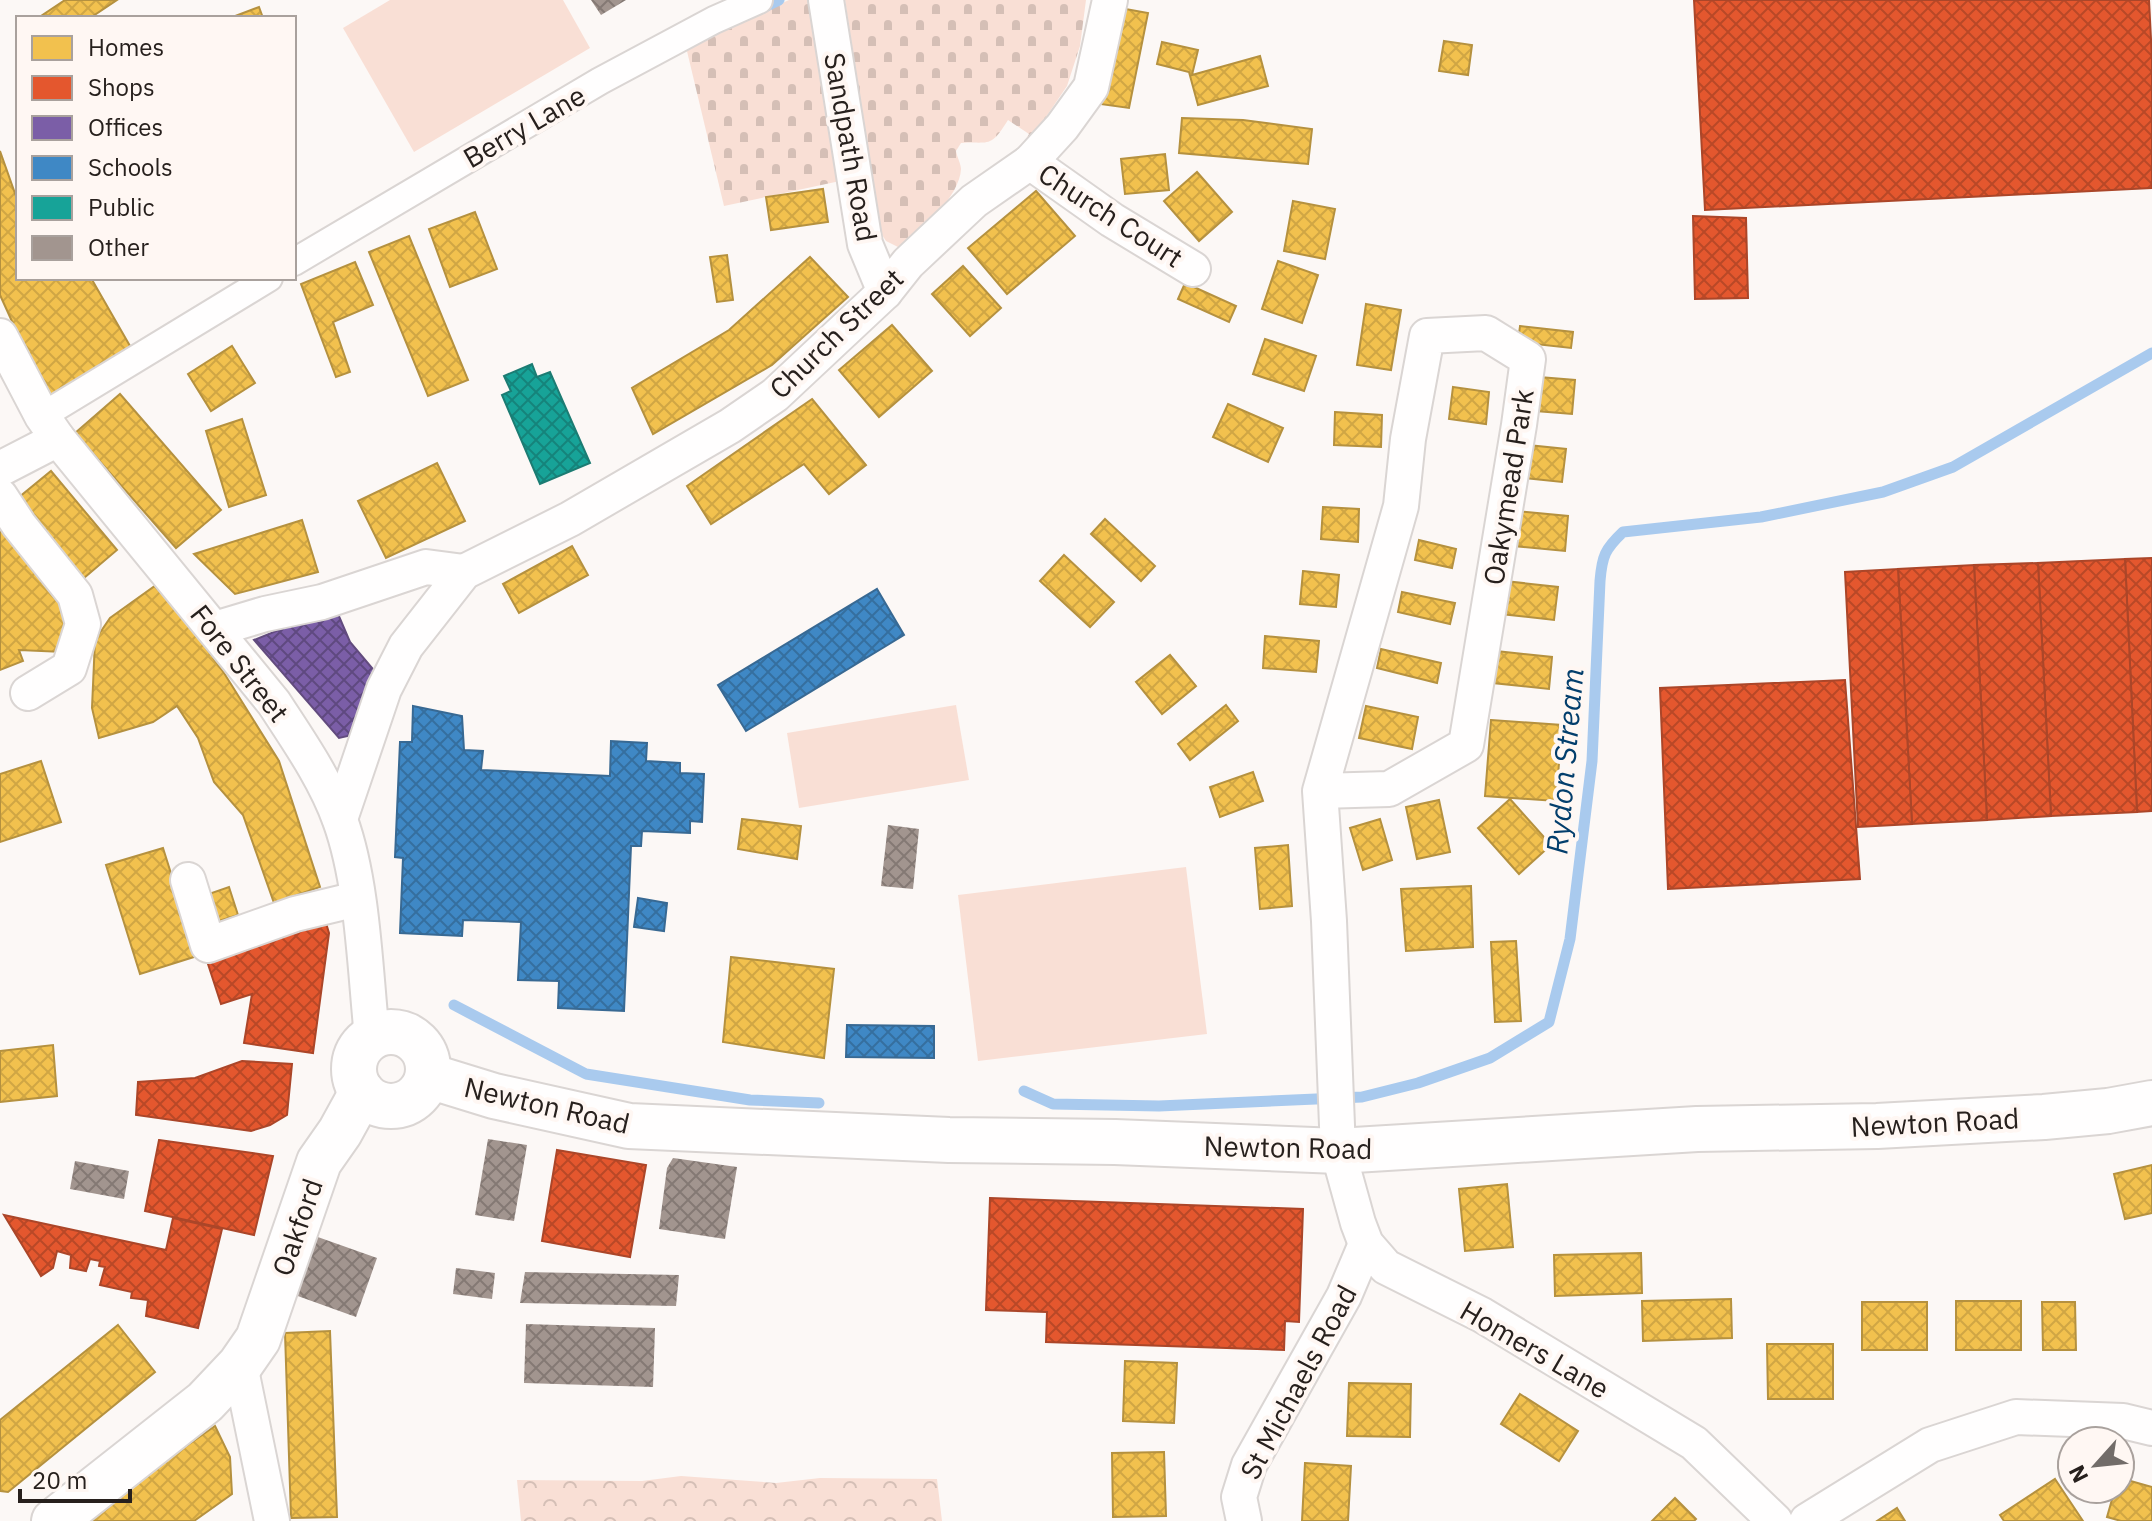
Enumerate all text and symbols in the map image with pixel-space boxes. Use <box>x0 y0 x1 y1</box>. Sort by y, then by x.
legend <box>16 16 296 280</box>
text: Homes <box>88 31 164 63</box>
street label: Sandpath Road <box>816 50 886 244</box>
text: Shops <box>88 71 155 103</box>
street label: Berry Lane <box>456 76 592 176</box>
text: Offices <box>88 111 163 143</box>
text: Schools <box>88 151 173 183</box>
street label: Church Court <box>1032 155 1190 275</box>
text: Public <box>88 191 155 223</box>
text: Other <box>88 231 149 263</box>
street label: Church Street <box>761 260 911 406</box>
street label: Oakymead Park <box>1474 386 1542 588</box>
street label: Fore Street <box>182 597 298 729</box>
water label: Rydon Stream <box>1536 666 1592 856</box>
street label: Newton Road <box>461 1068 633 1142</box>
street label: Newton Road <box>1850 1099 2020 1145</box>
street label: Newton Road <box>1203 1127 1373 1167</box>
street label: Oakford <box>263 1173 331 1281</box>
street label: St Michaels Road <box>1231 1278 1365 1486</box>
street label: Homers Lane <box>1454 1291 1616 1407</box>
north arrow <box>2056 1425 2136 1505</box>
scale bar <box>20 1453 130 1503</box>
text: N <box>2061 1461 2094 1488</box>
text: 20 m <box>32 1464 87 1496</box>

